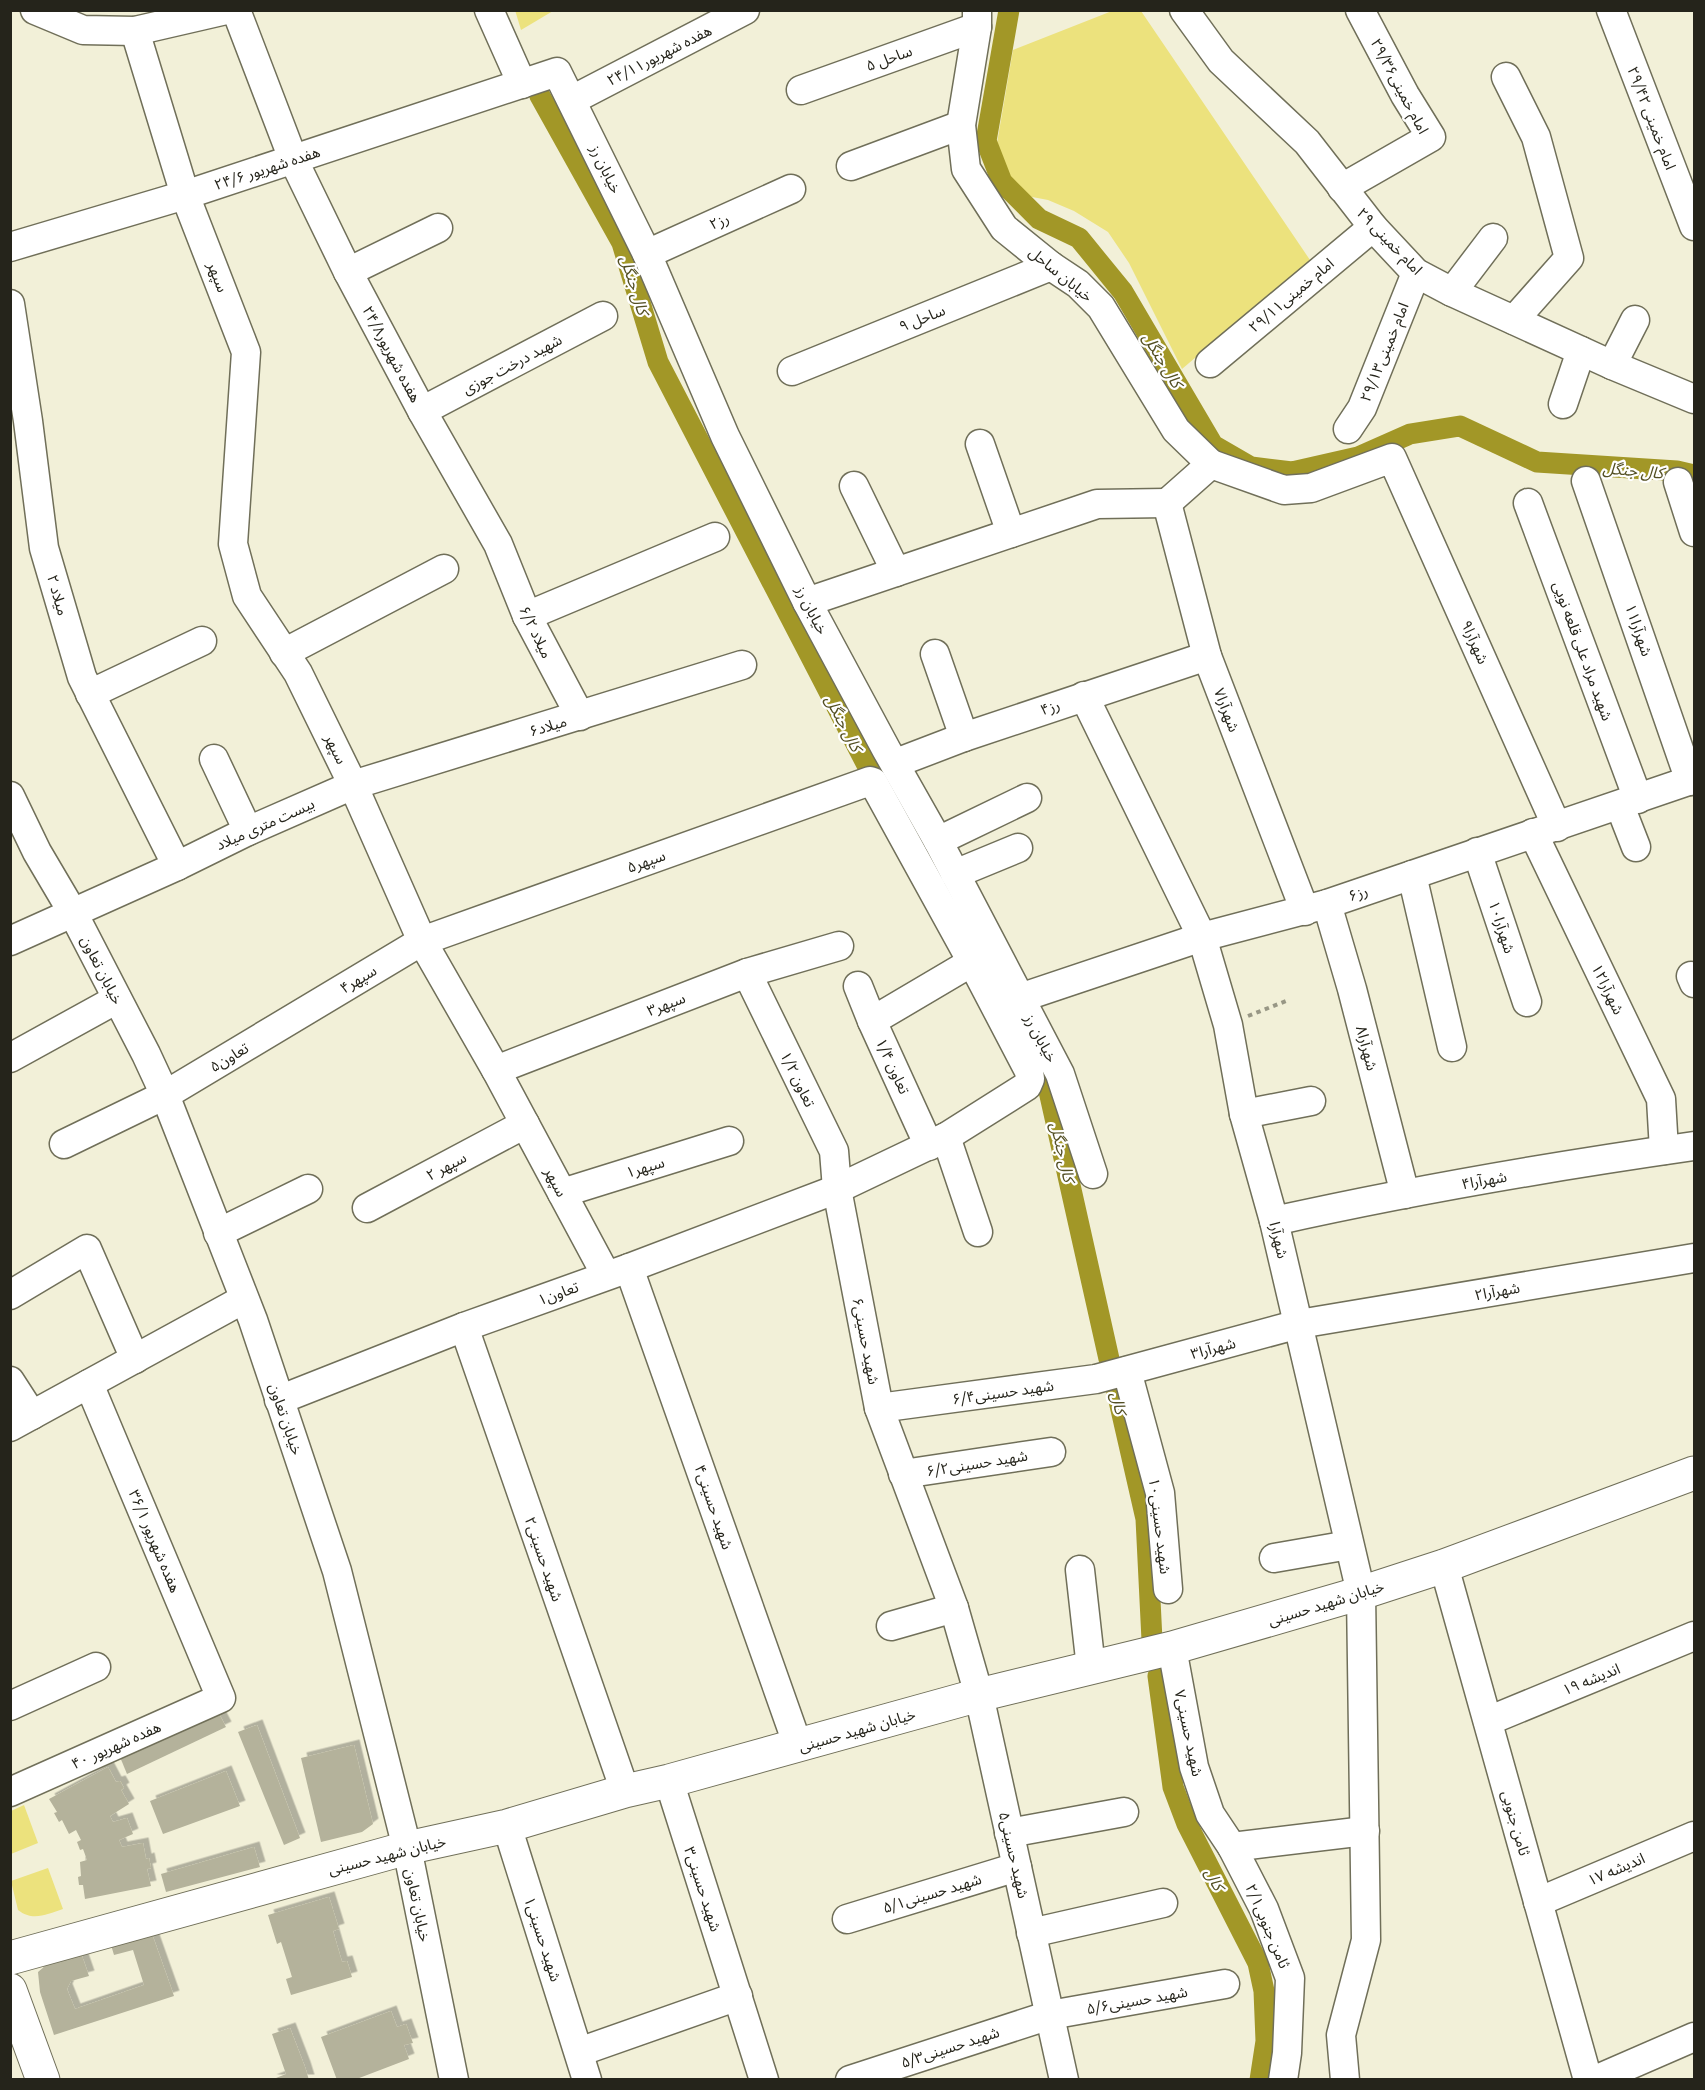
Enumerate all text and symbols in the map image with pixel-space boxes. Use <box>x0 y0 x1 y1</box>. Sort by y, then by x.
street label: هفده شهریور۲۴/۱۱ <box>604 21 715 90</box>
street label: امام خمینی۲۹/۳۶ <box>1365 35 1432 138</box>
street label: ساحل ۵ <box>864 42 915 75</box>
street label: امام خمینی ۲۹/۴۲ <box>1622 64 1679 173</box>
street label: خیابان رز <box>586 141 625 197</box>
street label: هفده شهریور ۲۴/۶ <box>212 143 322 194</box>
street label: امام خمینی ۲۹ <box>1352 204 1426 280</box>
street label: رز۲ <box>707 209 732 234</box>
street label: خیابان ساحل <box>1025 243 1096 306</box>
water label: کال جنگل <box>617 253 653 320</box>
street label: امام خمینی۲۹/۱۱ <box>1245 255 1339 338</box>
street label: سپهر <box>202 259 232 295</box>
street label: امام خمینی۲۹/۱۳ <box>1356 300 1414 405</box>
street label: ساحل ۹ <box>897 301 948 336</box>
street label: هفده شهریور۲۴/۸ <box>359 303 425 406</box>
water label: کال جنگل <box>1139 329 1188 394</box>
street label: شهید درخت جوزی <box>459 331 565 398</box>
water label: کال جنگل <box>1602 458 1667 483</box>
street label: میلاد ۲ <box>44 573 72 617</box>
street label: شهید مراد علی قلعه نویی <box>1549 579 1616 723</box>
street label: خیابان رز <box>791 582 831 638</box>
street label: شهرآرا۱۱ <box>1621 602 1656 659</box>
street label: میلاد ۶/۲ <box>516 603 556 661</box>
street label: شهرآرا۹ <box>1457 618 1492 667</box>
street label: شهرآرا۷ <box>1210 686 1243 735</box>
water label: کال جنگل <box>821 692 867 758</box>
street label: رز۴ <box>1038 696 1062 719</box>
street label: میلاد۶ <box>527 712 569 740</box>
street label: سپهر <box>319 730 351 768</box>
street label: بیست متری میلاد <box>213 795 317 854</box>
street label: سپهر۵ <box>625 846 668 878</box>
street label: رز۶ <box>1346 882 1370 905</box>
street label: شهرآرا۱۰ <box>1485 899 1519 956</box>
street label: خیابان تعاون <box>77 933 127 1008</box>
street label: سپهر۴ <box>337 961 381 998</box>
street label: شهرآرا۱۲ <box>1588 961 1628 1018</box>
street label: سپهر۳ <box>645 989 688 1021</box>
street label: خیابان رز <box>1020 1010 1061 1066</box>
street label: شهرآرا۸ <box>1352 1024 1381 1073</box>
street label: تعاون ۱/۴ <box>872 1035 913 1097</box>
street label: تعاون۵ <box>207 1039 252 1076</box>
street label: تعاون ۱/۲ <box>776 1048 819 1110</box>
water label: کال جنگل <box>1046 1120 1079 1187</box>
street label: سپهر ۲ <box>423 1148 470 1185</box>
street label: سپهر۱ <box>624 1153 667 1183</box>
street label: سپهر <box>539 1163 571 1201</box>
street label: شهرآرا۴ <box>1460 1168 1508 1193</box>
street label: شهرآرا <box>1265 1220 1292 1261</box>
street label: تعاون۱ <box>535 1278 581 1309</box>
street label: شهرآرا۲ <box>1473 1279 1521 1304</box>
street label: شهید حسینی۶ <box>848 1296 883 1386</box>
street label: شهرآرا۳ <box>1189 1334 1238 1363</box>
street label: شهید حسینی۶/۴ <box>951 1376 1055 1409</box>
street label: خیابان تعاون <box>265 1381 306 1457</box>
water label: کال <box>1107 1390 1131 1419</box>
street label: شهید حسینی۶/۲ <box>925 1447 1029 1480</box>
street label: شهید حسینی۴ <box>691 1462 736 1552</box>
street label: شهید حسینی۱۰ <box>1145 1477 1174 1575</box>
street label: هفده شهریور ۳۶/۱ <box>125 1487 184 1595</box>
street label: شهید حسینی۲ <box>521 1514 566 1604</box>
street label: خیابان شهید حسینی <box>1266 1577 1387 1630</box>
street label: اندیشه ۱۹ <box>1560 1660 1622 1698</box>
street label: شهید حسینی۷ <box>1171 1688 1207 1778</box>
street label: خیابان شهید حسینی <box>797 1705 918 1756</box>
street label: هفده شهریور ۴۰ <box>69 1718 164 1773</box>
street label: ثامن جنوبی <box>1498 1788 1533 1858</box>
street label: شهید حسینی۵ <box>995 1810 1032 1900</box>
street label: خیابان شهید حسینی <box>326 1832 448 1879</box>
street label: شهید حسینی۳ <box>680 1844 725 1934</box>
street label: اندیشه ۱۷ <box>1585 1849 1647 1889</box>
water label: کال <box>1201 1865 1230 1897</box>
street label: خیابان تعاون <box>401 1867 434 1944</box>
street label: شهید حسینی۵/۱ <box>881 1870 984 1917</box>
street label: ثامن جنوبی۲/۱ <box>1242 1881 1293 1971</box>
street label: شهید حسینی۱ <box>520 1894 565 1984</box>
street label: شهید حسینی۵/۶ <box>1085 1983 1189 2018</box>
street label: شهید حسینی۵/۳ <box>899 2023 1002 2072</box>

